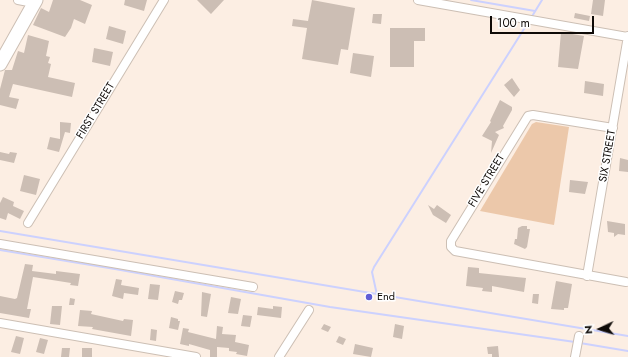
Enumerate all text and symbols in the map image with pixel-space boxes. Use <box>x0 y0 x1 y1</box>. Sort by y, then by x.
scale bar <box>492 8 596 34</box>
text: 100 m <box>497 14 530 32</box>
street label: FIRST STREET <box>74 80 118 142</box>
street label: SIX STREET <box>597 129 619 183</box>
street label: FIVE STREET <box>466 152 508 210</box>
place label: End <box>377 290 395 304</box>
marker: End <box>364 292 374 302</box>
north arrow <box>580 309 620 349</box>
text: N <box>580 325 596 335</box>

